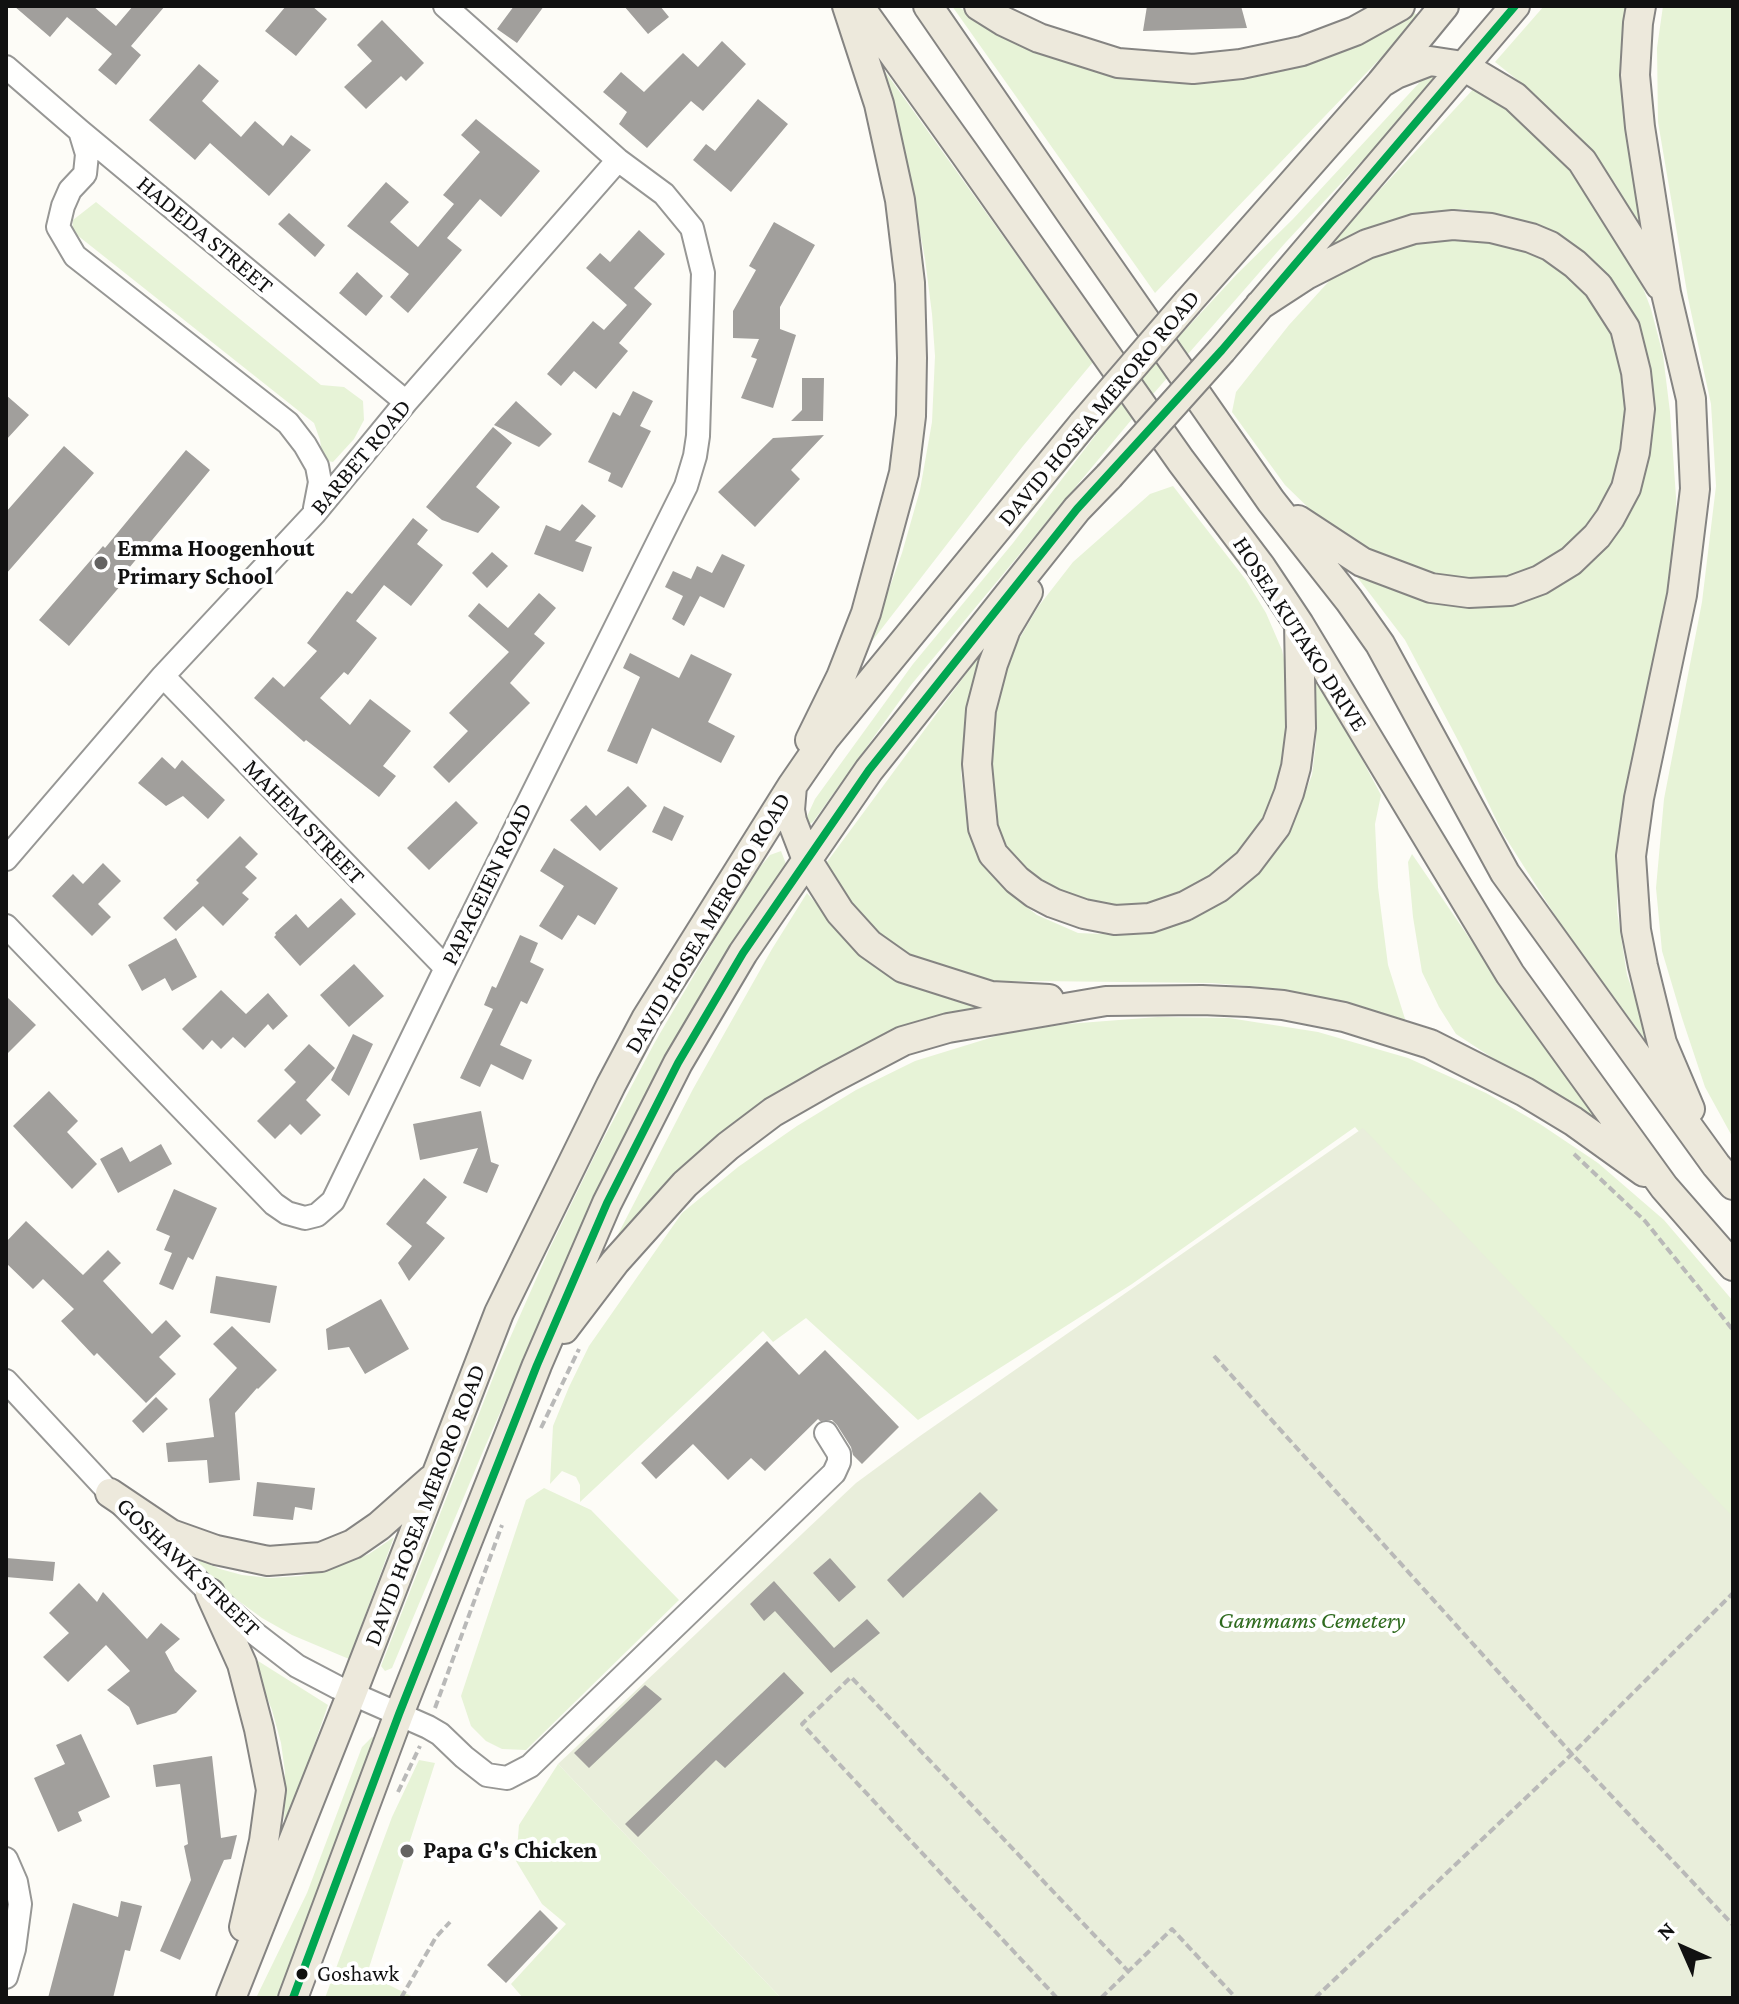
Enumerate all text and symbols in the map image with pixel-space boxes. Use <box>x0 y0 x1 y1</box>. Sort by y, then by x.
street label: HADEDA STREET <box>131 170 279 300</box>
street label: DAVID HOSEA MERORO ROAD <box>992 284 1206 532</box>
street label: BARBET ROAD <box>304 393 418 521</box>
street label: HOSEA KUTAKO DRIVE <box>1226 531 1374 737</box>
place label: Emma Hoogenhout Primary School <box>117 535 314 591</box>
marker: Emma Hoogenhout Primary School <box>92 554 110 572</box>
street label: MAHEM STREET <box>237 753 371 891</box>
street label: DAVID HOSEA MERORO ROAD <box>619 787 797 1059</box>
street label: PAPAGEIEN ROAD <box>435 798 539 970</box>
street label: DAVID HOSEA MERORO ROAD <box>358 1360 492 1650</box>
street label: GOSHAWK STREET <box>110 1491 266 1643</box>
park label: Gammams Cemetery <box>1218 1607 1406 1635</box>
place label: Papa G's Chicken <box>423 1837 597 1865</box>
marker: Papa G's Chicken <box>398 1842 416 1860</box>
north arrow <box>1643 1908 1723 1988</box>
text: N <box>1652 1917 1680 1945</box>
place label: Goshawk <box>317 1961 399 1987</box>
marker: Goshawk <box>294 1966 310 1982</box>

